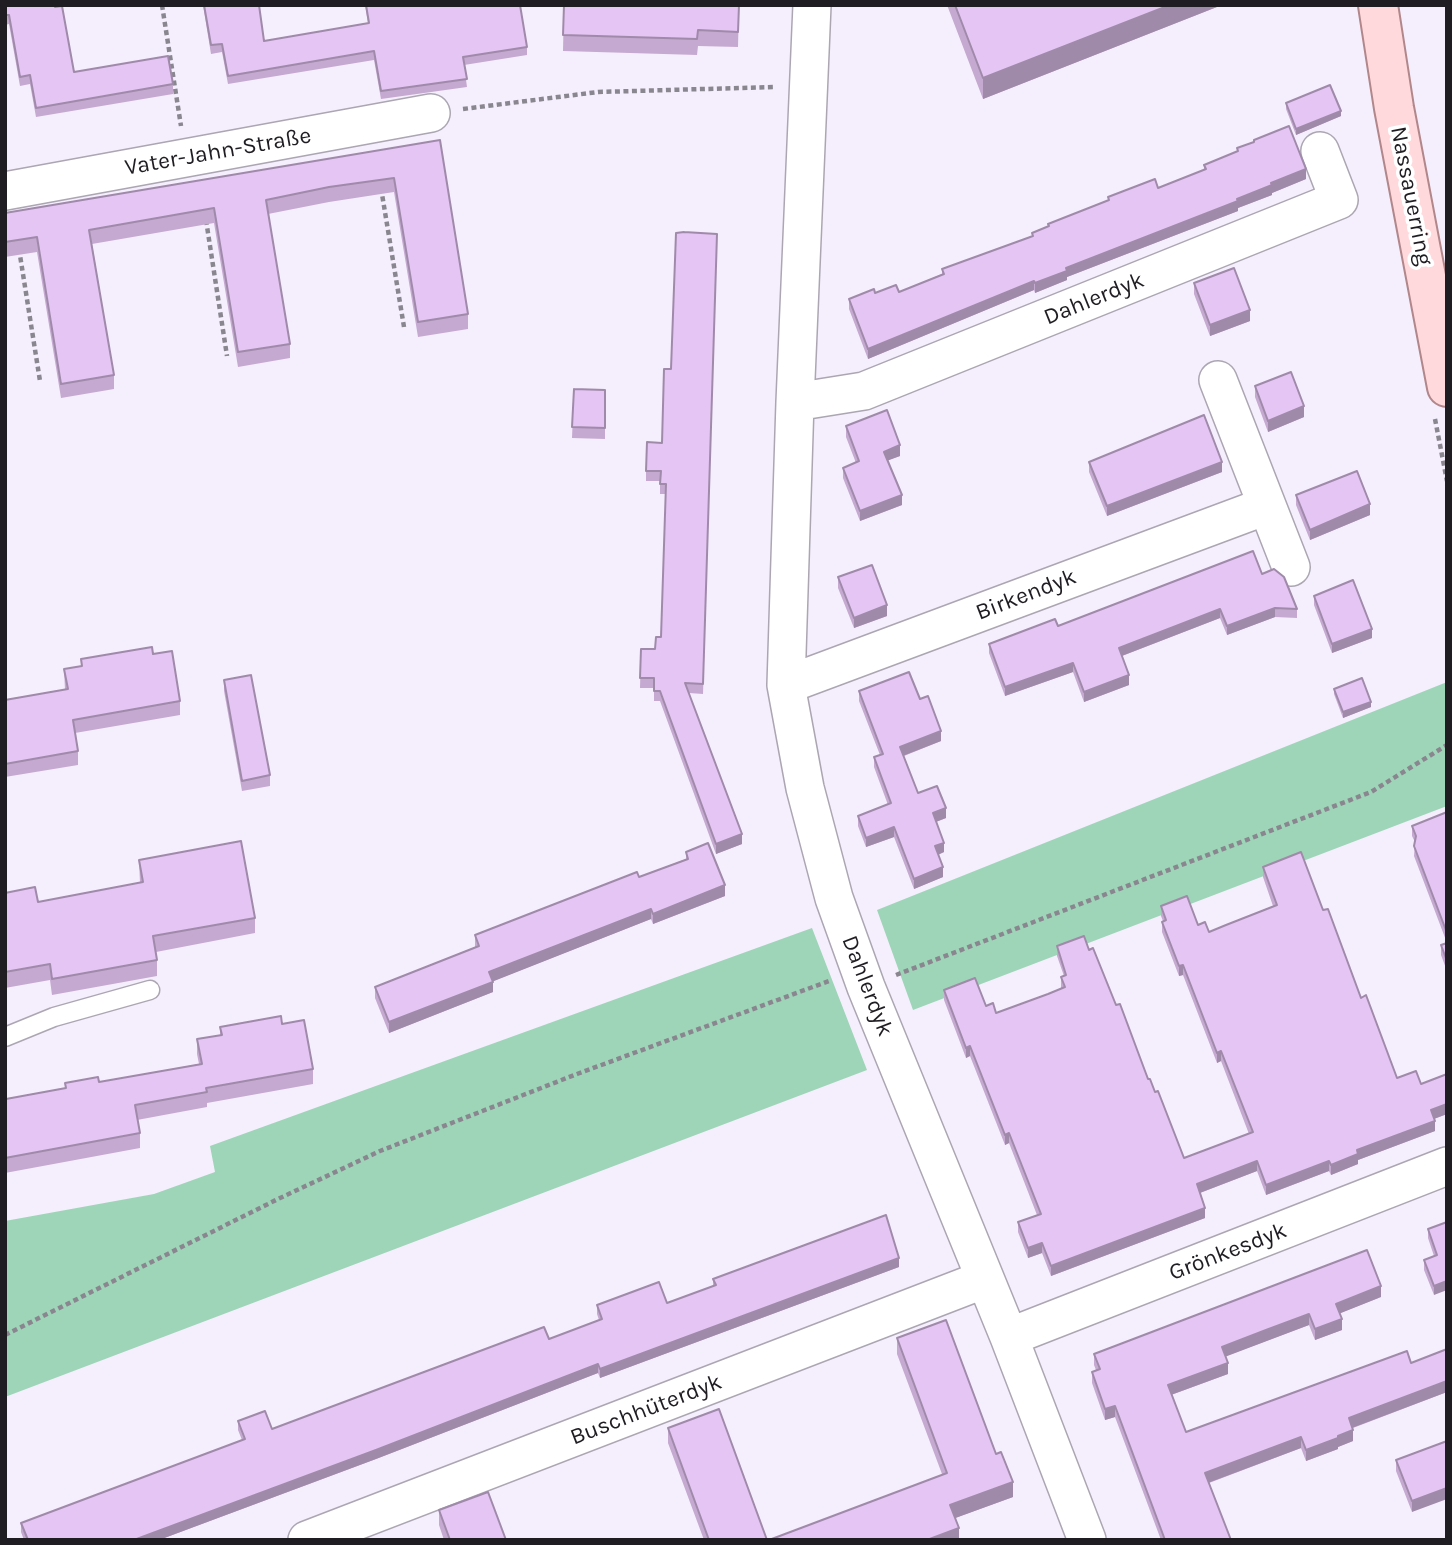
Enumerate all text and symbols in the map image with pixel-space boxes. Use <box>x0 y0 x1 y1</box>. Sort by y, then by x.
street label: Vater-Jahn-Straße <box>123 122 313 182</box>
street label: Nassauerring <box>1384 124 1438 268</box>
street label: Dahlerdyk <box>1040 266 1148 332</box>
street label: Birkendyk <box>972 563 1080 627</box>
street label: Dahlerdyk <box>835 932 899 1040</box>
street label: Grönkesdyk <box>1165 1217 1291 1287</box>
street label: Buschhüterdyk <box>566 1368 726 1452</box>

